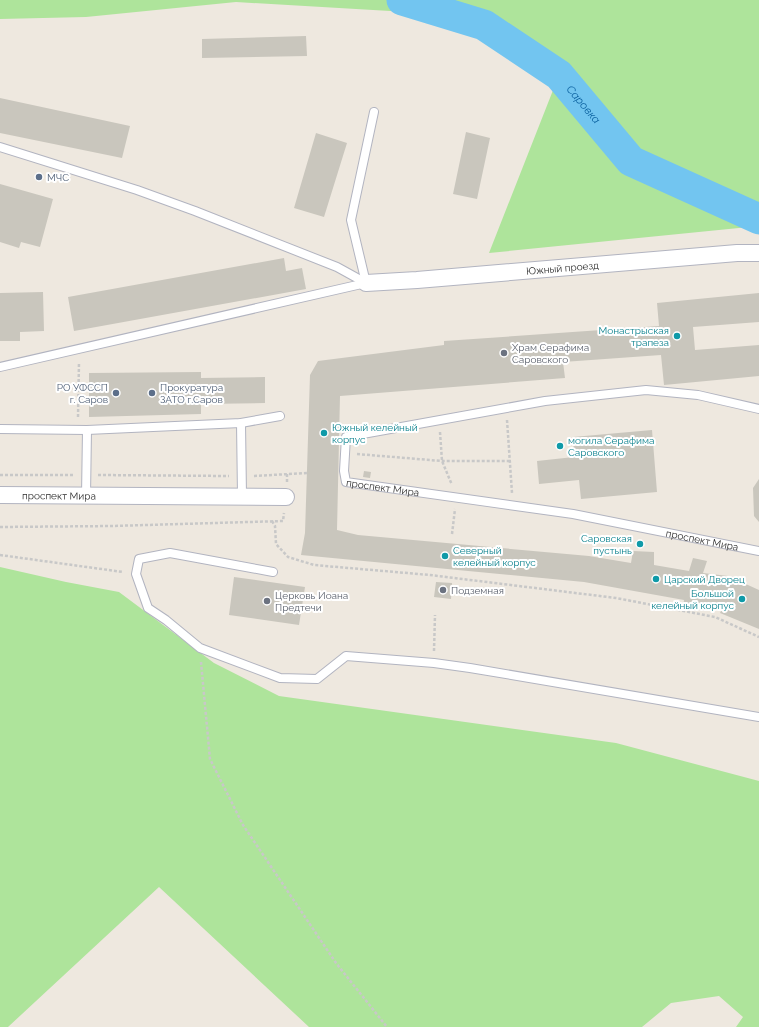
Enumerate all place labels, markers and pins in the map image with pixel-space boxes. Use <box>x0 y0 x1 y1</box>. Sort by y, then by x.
marker: МЧС <box>34 172 44 182</box>
place label: МЧС <box>47 172 69 183</box>
place label: Монастрыская трапеза <box>599 325 669 348</box>
marker: Монастрыская трапеза <box>672 331 682 341</box>
place label: Храм Серафима Саровского <box>512 342 589 365</box>
marker: Храм Серафима Саровского <box>499 348 509 358</box>
place label: РО УФССП г. Саров <box>57 382 108 405</box>
place label: Прокуратура ЗАТО г.Саров <box>160 382 223 405</box>
marker: РО УФССП г. Саров <box>111 388 121 398</box>
marker: Прокуратура ЗАТО г.Саров <box>147 388 157 398</box>
place label: Южный келейный корпус <box>332 422 418 445</box>
marker: Южный келейный корпус <box>319 428 329 438</box>
place label: могила Серафима Саровского <box>568 435 654 458</box>
marker: могила Серафима Саровского <box>555 441 565 451</box>
place label: Саровская пустынь <box>581 533 632 556</box>
marker: Саровская пустынь <box>635 539 645 549</box>
place label: Северный келейный корпус <box>453 545 536 568</box>
marker: Северный келейный корпус <box>440 551 450 561</box>
marker: Царский Дворец <box>651 574 661 584</box>
place label: Царский Дворец <box>664 574 745 585</box>
marker: Подземная <box>438 585 448 595</box>
place label: Подземная <box>451 585 504 596</box>
place label: Большой келейный корпус <box>651 588 735 611</box>
place label: Церковь Иоана Предтечи <box>275 590 348 613</box>
marker: Большой келейный корпус <box>737 594 747 604</box>
marker: Церковь Иоана Предтечи <box>262 596 272 606</box>

